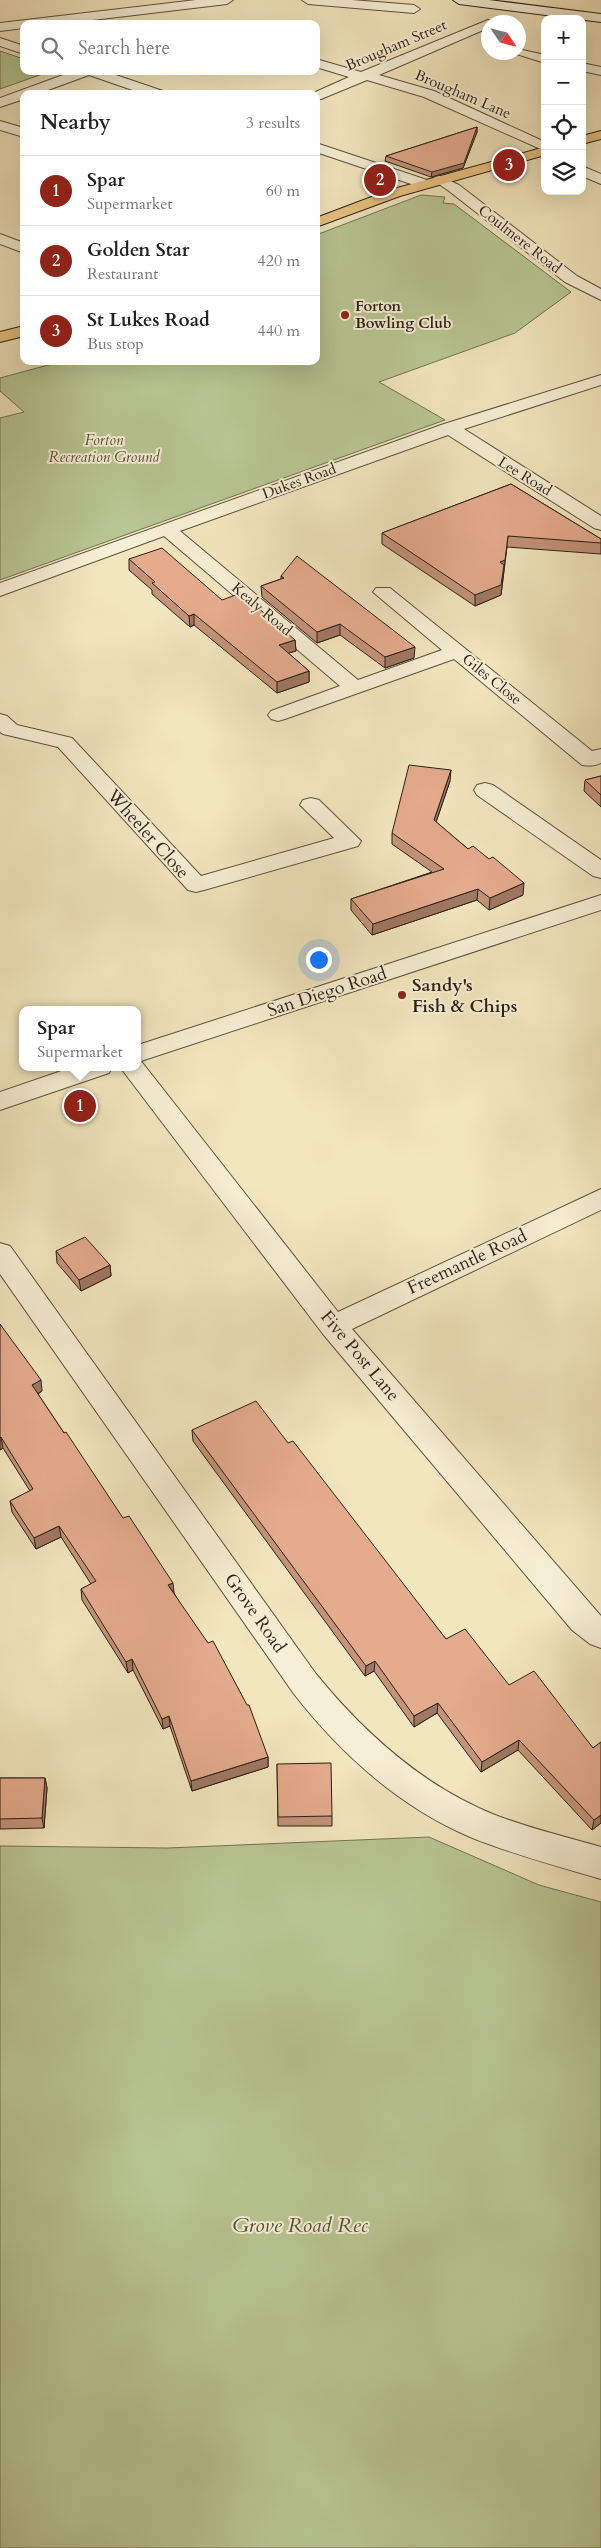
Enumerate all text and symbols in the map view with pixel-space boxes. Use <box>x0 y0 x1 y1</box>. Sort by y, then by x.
street label: Brougham Street <box>342 15 450 75</box>
north arrow <box>481 15 526 60</box>
map controls <box>541 15 586 195</box>
button: + <box>541 15 586 60</box>
search box <box>20 20 320 75</box>
icon: search <box>38 34 66 62</box>
text: Search here <box>78 35 170 61</box>
button: − <box>541 60 586 105</box>
street label: Brougham Lane <box>412 65 514 123</box>
button: locate <box>541 105 586 150</box>
text: Nearby <box>40 108 111 137</box>
text: 3 results <box>246 112 300 134</box>
pin: 3 <box>493 146 525 184</box>
button: layers <box>541 150 586 195</box>
pin: 2 <box>364 161 396 199</box>
text: Spar <box>87 167 125 193</box>
text: 1 <box>52 180 60 202</box>
text: 60 m <box>266 180 300 202</box>
text: Supermarket <box>87 193 173 215</box>
street label: Coulmere Road <box>474 200 566 278</box>
text: Golden Star <box>87 237 190 263</box>
text: 2 <box>52 250 60 272</box>
text: 420 m <box>258 250 300 272</box>
text: Restaurant <box>87 263 158 285</box>
place label: Forton Bowling Club <box>355 296 452 333</box>
text: St Lukes Road <box>87 307 210 333</box>
marker: Forton Bowling Club <box>339 309 351 321</box>
text: 3 <box>52 320 60 342</box>
text: 440 m <box>258 320 300 342</box>
text: Bus stop <box>87 333 144 355</box>
park label: Forton Recreation Ground <box>48 430 160 467</box>
street label: Lee Road <box>494 452 556 500</box>
street label: Dukes Road <box>259 458 339 504</box>
street label: Kealy Road <box>228 578 296 640</box>
street label: Giles Close <box>458 649 526 709</box>
street label: Wheeler Close <box>100 783 195 884</box>
your location <box>306 947 332 973</box>
street label: San Diego Road <box>264 961 390 1023</box>
place label: Sandy's Fish & Chips <box>412 973 517 1019</box>
marker: Sandy's Fish & Chips <box>396 989 408 1001</box>
popup <box>19 1006 141 1071</box>
text: Spar <box>37 1015 75 1041</box>
text: Supermarket <box>37 1041 123 1063</box>
pin: 1 <box>64 1087 96 1125</box>
street label: Freemantle Road <box>403 1223 531 1301</box>
street label: Five Post Lane <box>315 1305 405 1407</box>
street label: Grove Road <box>218 1568 292 1658</box>
park label: Grove Road Rec <box>232 2211 368 2240</box>

